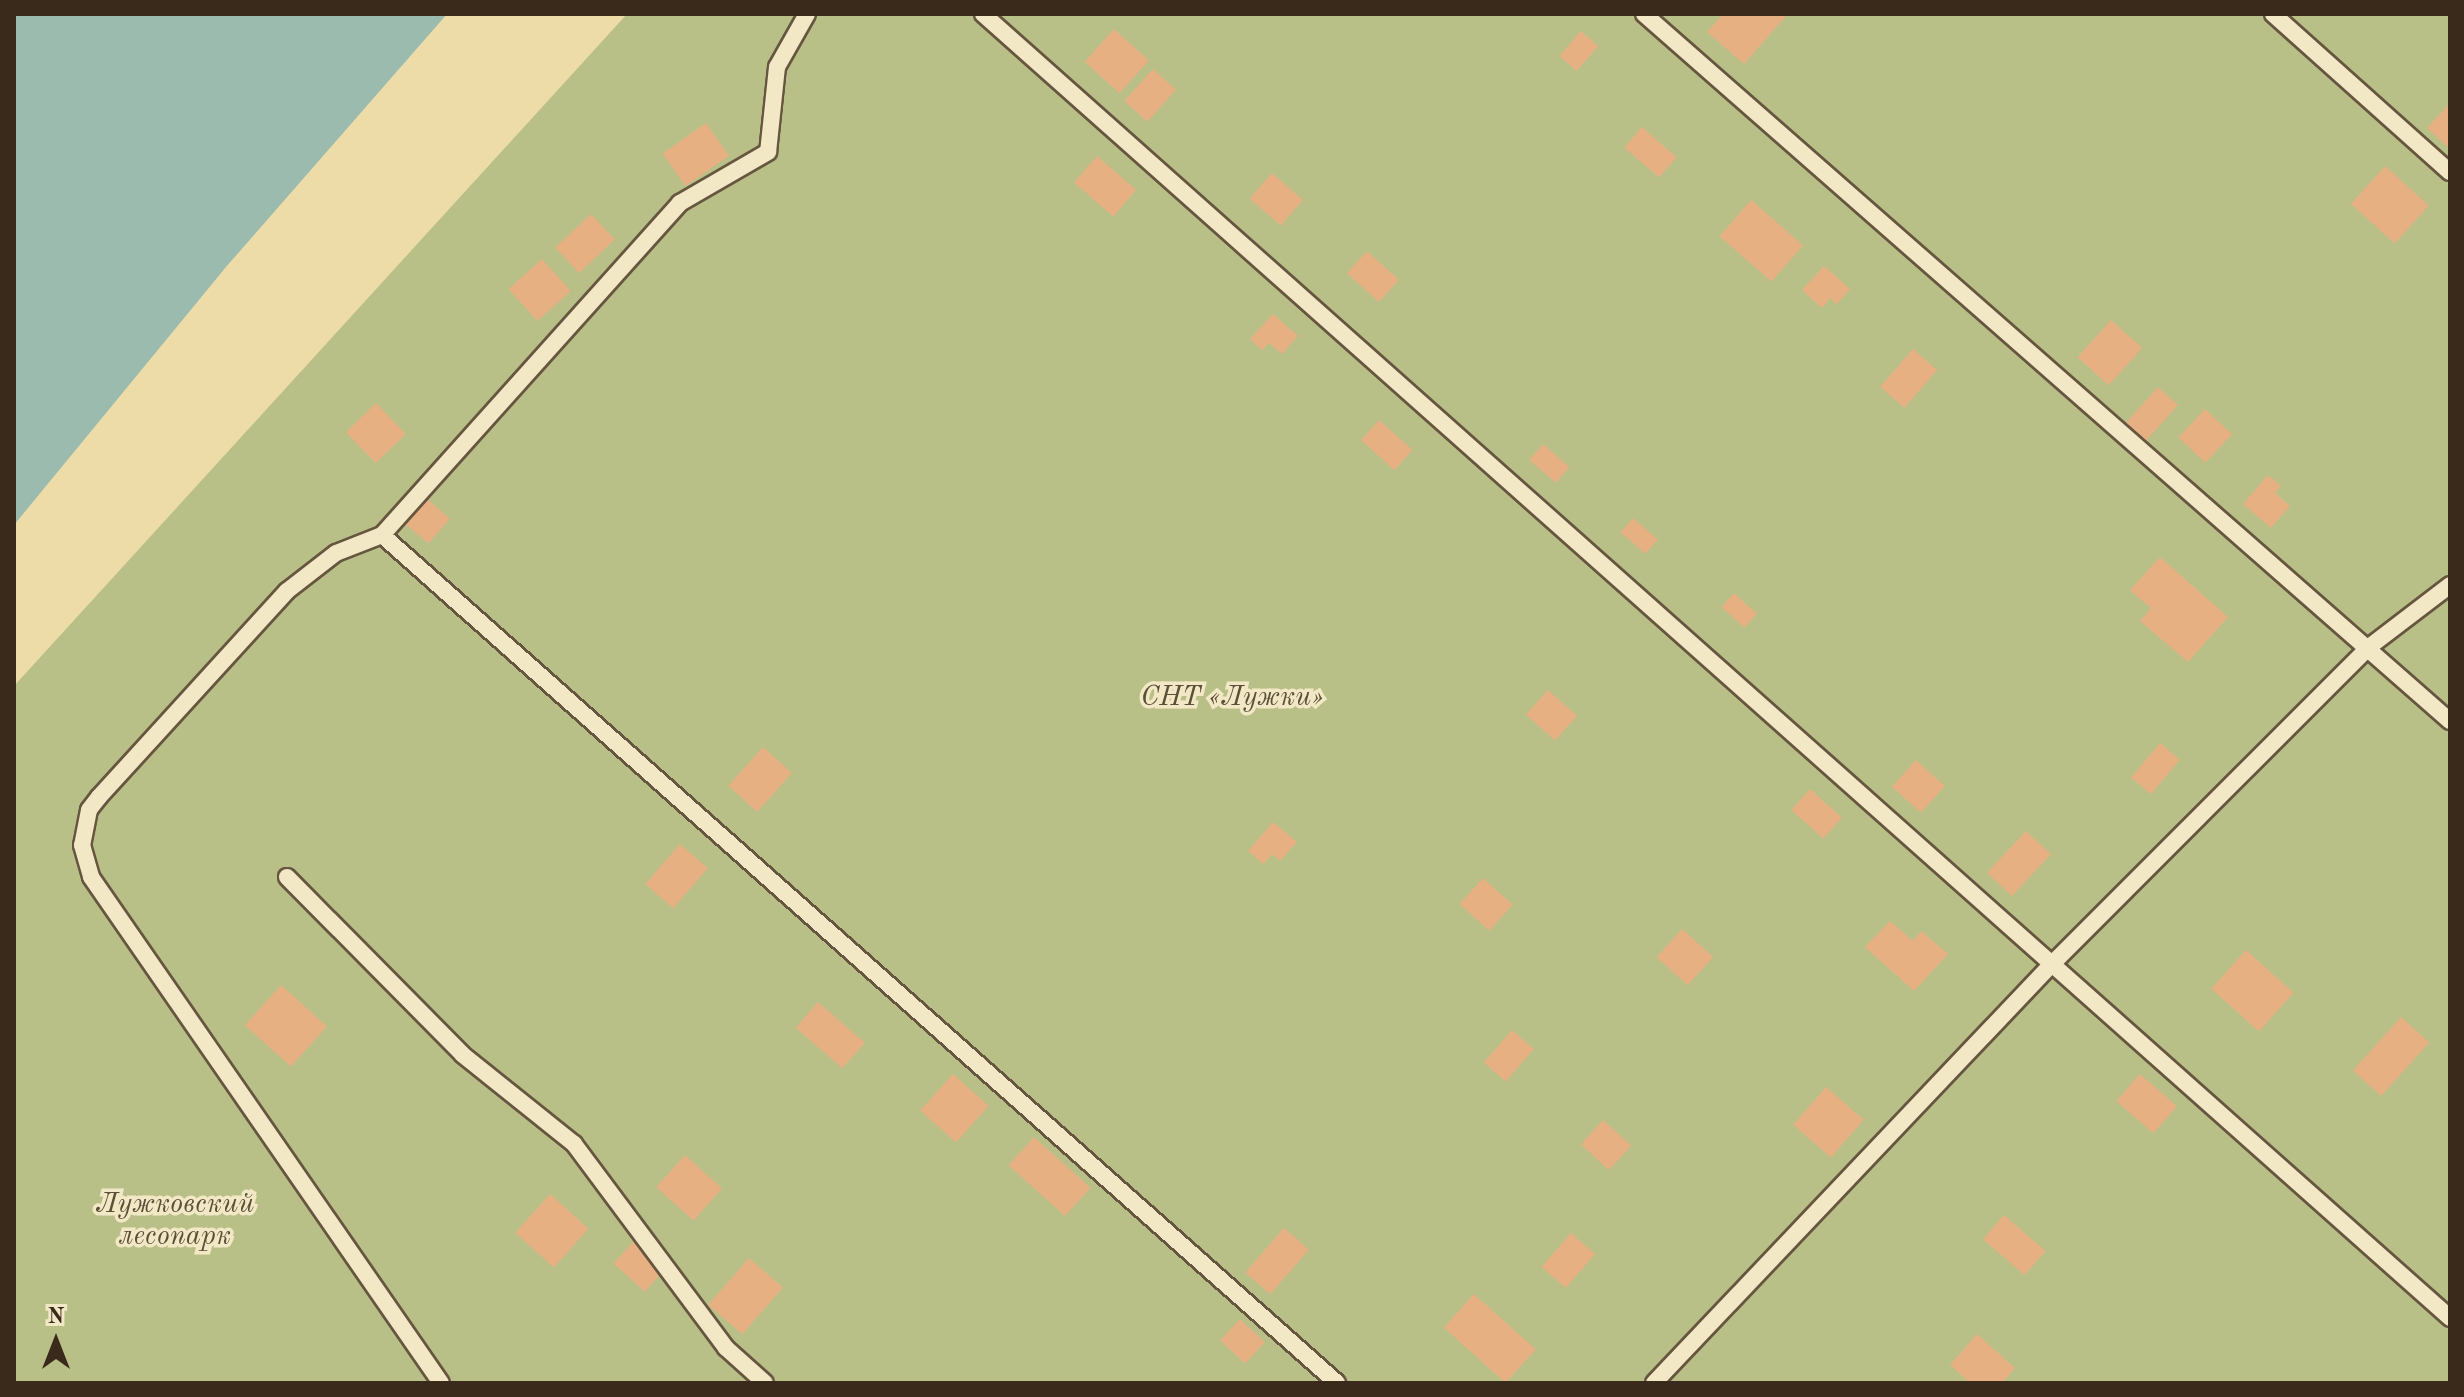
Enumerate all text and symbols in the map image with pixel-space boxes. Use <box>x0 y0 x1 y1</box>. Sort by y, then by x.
park label: СНТ «Лужки» <box>1140 681 1324 715</box>
park label: Лужковский лесопарк <box>96 1188 254 1254</box>
north arrow <box>16 1301 96 1381</box>
text: N <box>48 1306 64 1328</box>

